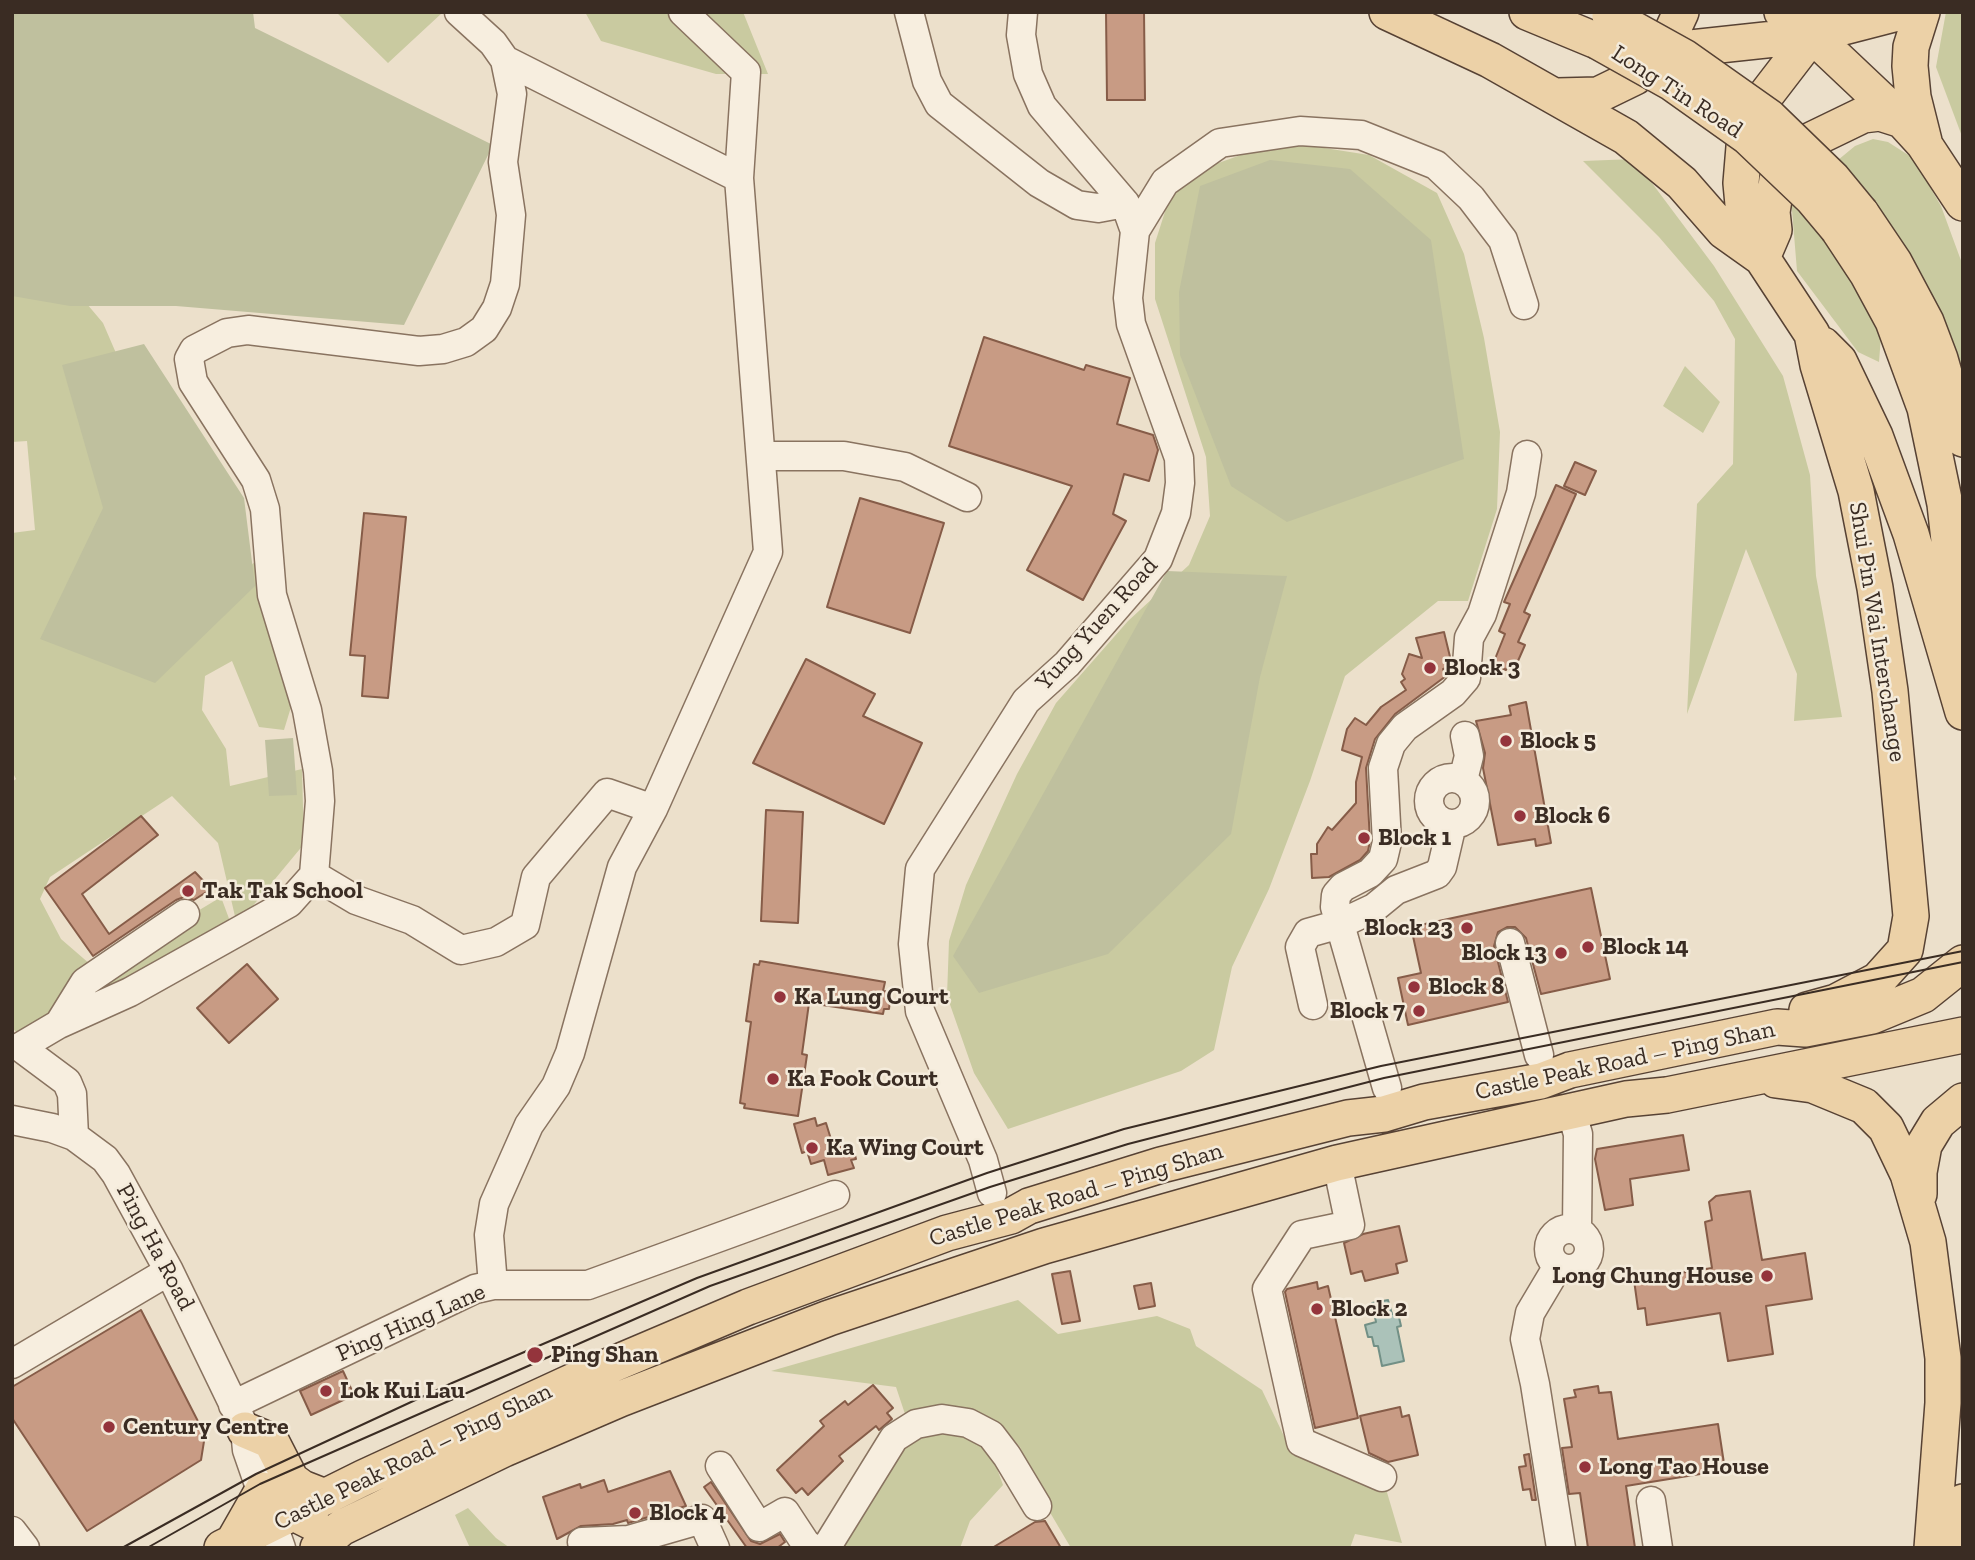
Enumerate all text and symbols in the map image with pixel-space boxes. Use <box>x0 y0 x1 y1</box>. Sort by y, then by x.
street label: Long Tin Road <box>1606 39 1748 145</box>
street label: Shui Pin Wai Interchange <box>1842 500 1912 764</box>
street label: Yung Yuen Road <box>1030 552 1164 696</box>
place label: Block 3 <box>1444 654 1520 682</box>
marker: Block 3 <box>1422 660 1438 676</box>
place label: Block 5 <box>1520 727 1596 755</box>
marker: Block 5 <box>1498 733 1514 749</box>
place label: Block 6 <box>1534 802 1610 830</box>
marker: Block 6 <box>1512 808 1528 824</box>
place label: Block 1 <box>1378 824 1451 852</box>
marker: Block 1 <box>1356 830 1372 846</box>
place label: Tak Tak School <box>202 877 363 905</box>
marker: Tak Tak School <box>180 883 196 899</box>
place label: Block 23 <box>1364 914 1453 942</box>
marker: Block 23 <box>1459 920 1475 936</box>
place label: Block 14 <box>1602 933 1689 961</box>
place label: Block 13 <box>1461 939 1547 967</box>
marker: Block 14 <box>1580 939 1596 955</box>
marker: Block 13 <box>1553 945 1569 961</box>
place label: Block 8 <box>1428 973 1504 1001</box>
marker: Block 8 <box>1406 979 1422 995</box>
place label: Ka Lung Court <box>794 983 949 1011</box>
marker: Ka Lung Court <box>772 989 788 1005</box>
place label: Block 7 <box>1330 997 1405 1025</box>
marker: Block 7 <box>1411 1003 1427 1019</box>
street label: Castle Peak Road – Ping Shan <box>1473 1015 1777 1107</box>
place label: Ka Fook Court <box>787 1065 938 1093</box>
marker: Ka Fook Court <box>765 1071 781 1087</box>
place label: Ka Wing Court <box>826 1134 984 1162</box>
street label: Castle Peak Road – Ping Shan <box>926 1137 1226 1253</box>
marker: Ka Wing Court <box>804 1140 820 1156</box>
street label: Ping Ha Road <box>110 1179 200 1315</box>
place label: Long Chung House <box>1552 1262 1753 1290</box>
marker: Long Chung House <box>1759 1268 1775 1284</box>
street label: Ping Hing Lane <box>332 1277 490 1369</box>
place label: Block 2 <box>1331 1295 1407 1323</box>
marker: Block 2 <box>1309 1301 1325 1317</box>
place label: Ping Shan <box>551 1341 659 1369</box>
marker: Ping Shan <box>525 1345 545 1365</box>
street label: Castle Peak Road – Ping Shan <box>269 1377 557 1537</box>
place label: Lok Kui Lau <box>340 1377 465 1405</box>
marker: Lok Kui Lau <box>318 1383 334 1399</box>
place label: Century Centre <box>123 1413 289 1441</box>
marker: Century Centre <box>101 1419 117 1435</box>
place label: Long Tao House <box>1599 1453 1769 1481</box>
marker: Long Tao House <box>1577 1459 1593 1475</box>
place label: Block 4 <box>649 1499 726 1527</box>
marker: Block 4 <box>627 1505 643 1521</box>

